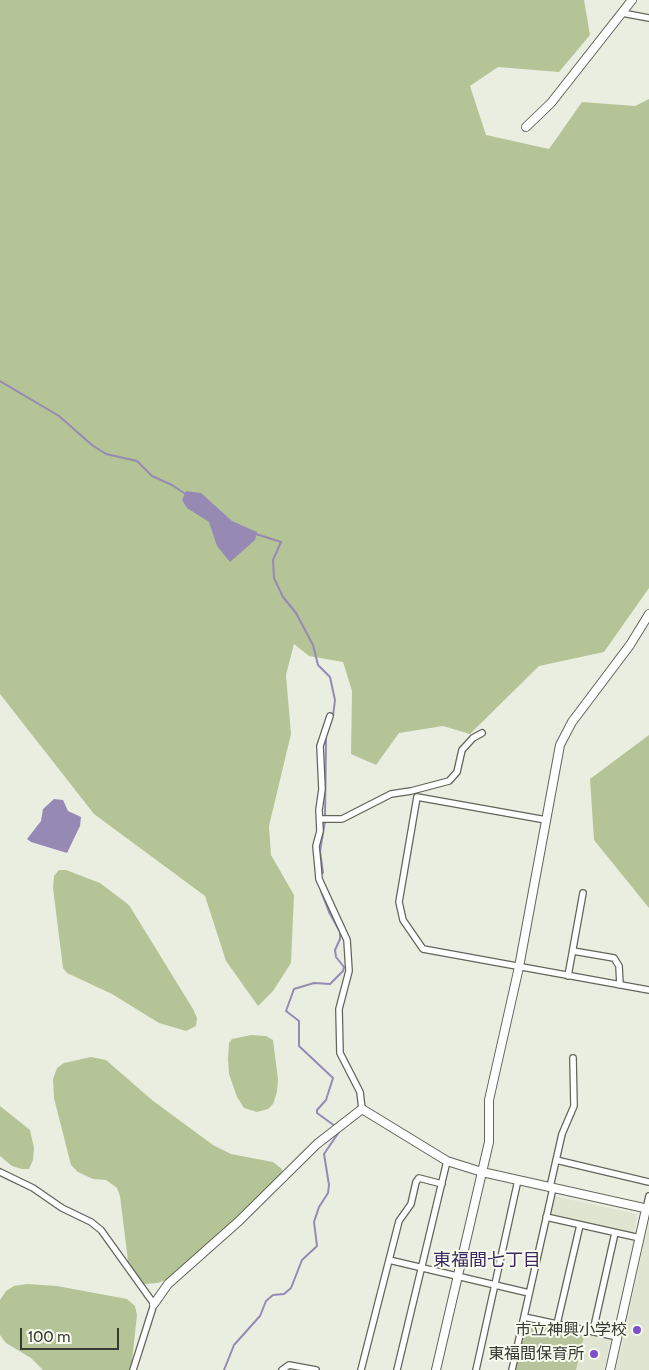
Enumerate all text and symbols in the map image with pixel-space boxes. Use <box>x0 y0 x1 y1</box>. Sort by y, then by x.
district label: 東福間七丁目 <box>433 1250 541 1272</box>
scale bar <box>22 1318 121 1350</box>
place label: 市立神興小学校 <box>515 1320 627 1340</box>
marker: 市立神興小学校 <box>631 1324 643 1336</box>
text: 100 m <box>28 1328 70 1346</box>
place label: 東福間保育所 <box>488 1344 584 1364</box>
marker: 東福間保育所 <box>588 1348 600 1360</box>

